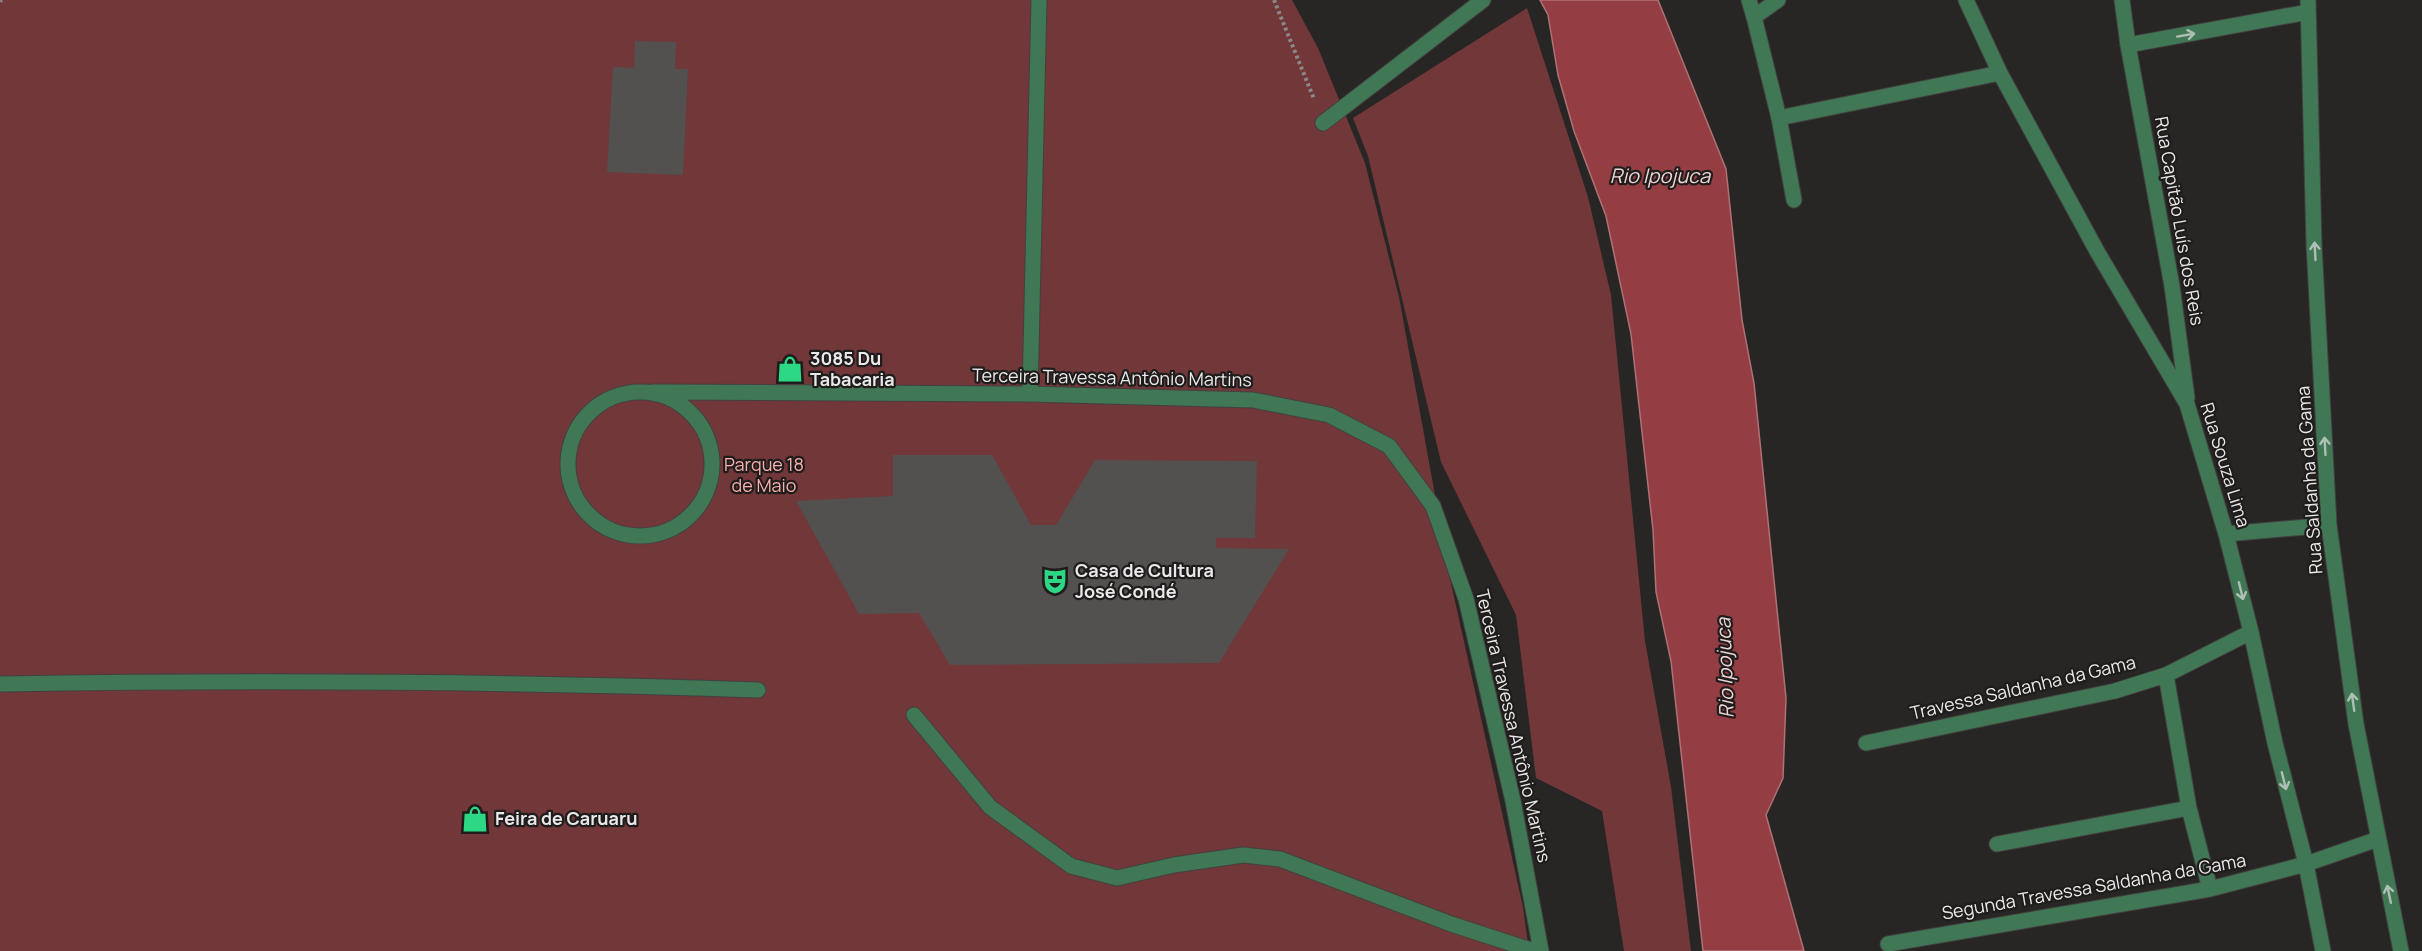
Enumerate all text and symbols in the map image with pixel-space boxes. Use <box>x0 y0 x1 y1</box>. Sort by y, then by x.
one-way arrow <box>2176 29 2195 40</box>
street label: Rua Capitão Luís dos Reis <box>2150 114 2210 327</box>
water label: Rio Ipojuca <box>1610 162 1711 189</box>
one-way arrow <box>2309 242 2320 262</box>
place label: 3085 Du Tabacaria <box>810 346 895 391</box>
shop icon: 3085 Du Tabacaria <box>775 354 805 384</box>
street label: Terceira Travessa Antônio Martins <box>972 363 1252 391</box>
street label: Rua Saldanha da Gama <box>2290 385 2328 575</box>
street label: Rua Souza Lima <box>2196 399 2256 530</box>
one-way arrow <box>2319 436 2330 456</box>
park label: Parque 18 de Maio <box>724 452 804 497</box>
place label: Casa de Cultura José Condé <box>1075 558 1214 603</box>
theatre icon: Casa de Cultura José Condé <box>1040 566 1070 596</box>
one-way arrow <box>2235 581 2247 600</box>
street label: Terceira Travessa Antônio Martins <box>1471 587 1557 865</box>
water label: Rio Ipojuca <box>1709 616 1740 719</box>
street label: Travessa Saldanha da Gama <box>1908 649 2138 725</box>
one-way arrow <box>2348 693 2359 712</box>
one-way arrow <box>2279 771 2291 790</box>
shop icon: Feira de Caruaru <box>460 804 490 834</box>
place label: Feira de Caruaru <box>495 806 637 830</box>
street label: Segunda Travessa Saldanha da Gama <box>1940 847 2248 925</box>
one-way arrow <box>2383 884 2394 904</box>

